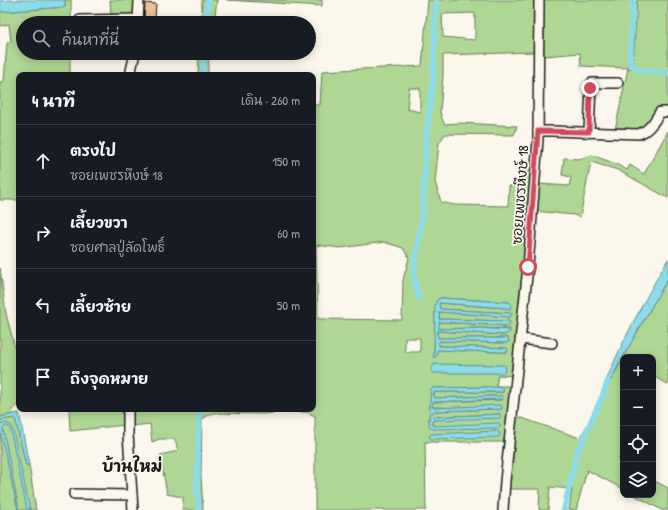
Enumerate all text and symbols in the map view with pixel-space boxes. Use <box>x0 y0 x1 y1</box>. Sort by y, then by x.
search box <box>16 16 316 60</box>
icon: search <box>30 27 52 49</box>
text: ค้นหาที่นี่ <box>62 29 119 50</box>
route end <box>581 79 599 97</box>
text: 4 นาที <box>32 89 75 112</box>
text: เดิน · 260 m <box>241 91 300 109</box>
text: ตรงไป <box>70 140 116 161</box>
street label: ซอยเพชรหึงษ์ 18 <box>507 145 532 245</box>
icon: ahead <box>32 150 54 172</box>
text: 150 m <box>272 152 300 170</box>
text: ซอยเพชรหึงษ์ 18 <box>70 166 163 184</box>
text: เลี้ยวขวา <box>70 212 128 233</box>
icon: right <box>32 222 54 244</box>
text: 60 m <box>277 224 300 242</box>
text: ซอยศาลปู่ลัดโพธิ์ <box>70 238 165 256</box>
route start <box>519 258 537 276</box>
icon: left <box>32 294 54 316</box>
text: เลี้ยวซ้าย <box>70 296 131 317</box>
text: 50 m <box>277 296 300 314</box>
map controls <box>620 354 656 498</box>
button: + <box>620 354 656 390</box>
icon: arrive <box>32 366 54 388</box>
text: ถึงจุดหมาย <box>70 368 148 389</box>
button: − <box>620 390 656 426</box>
button: locate <box>620 426 656 462</box>
district label: บ้านใหม่ <box>102 455 162 477</box>
button: layers <box>620 462 656 498</box>

